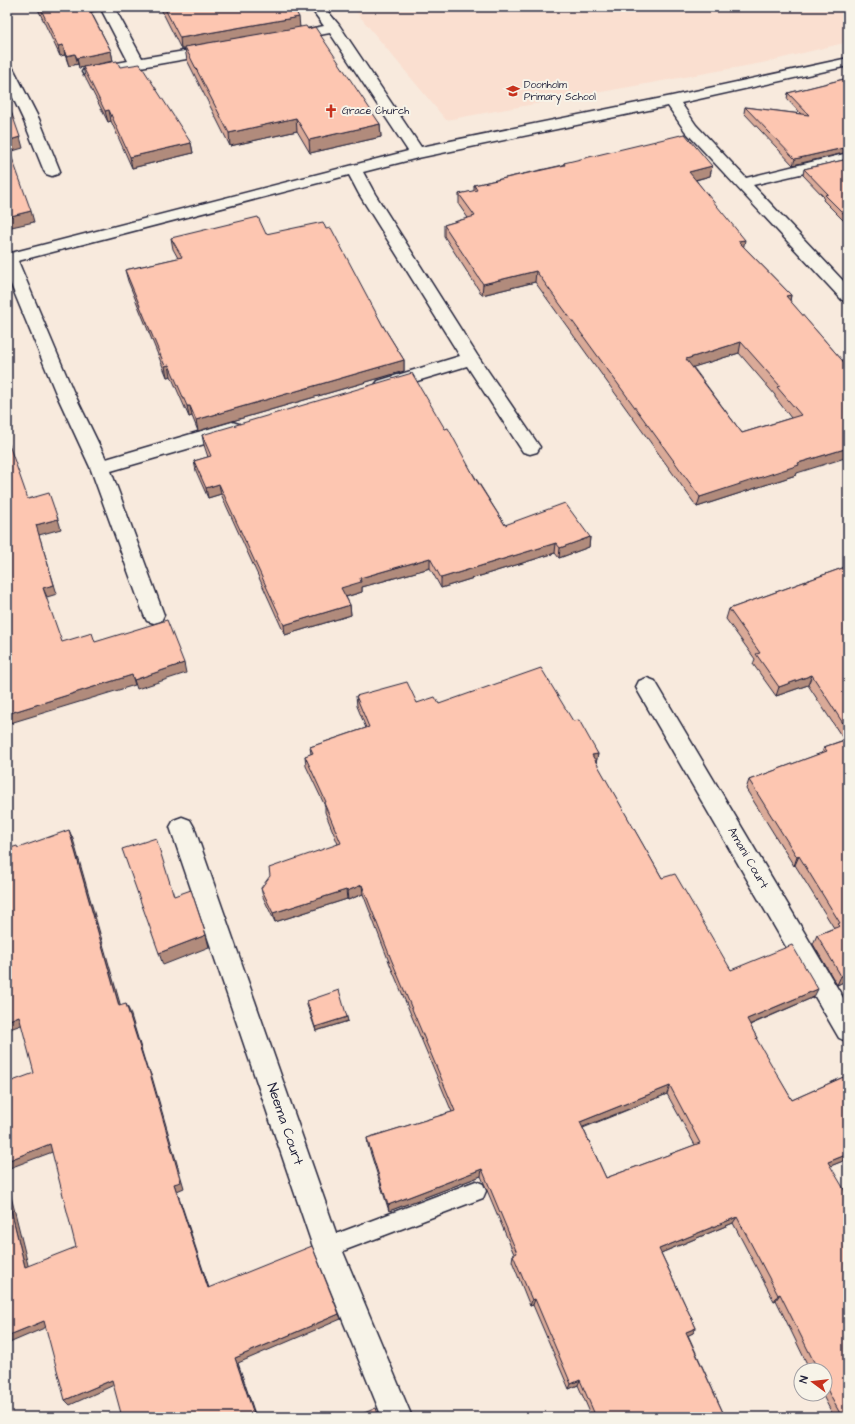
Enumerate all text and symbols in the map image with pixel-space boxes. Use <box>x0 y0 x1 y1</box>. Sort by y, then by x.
place label: Doonholm Primary School <box>524 78 596 105</box>
school or university icon: Doonholm Primary School <box>505 83 521 99</box>
church icon: Grace Church <box>323 103 339 119</box>
place label: Grace Church <box>342 104 409 118</box>
street label: Amani Court <box>723 824 773 892</box>
street label: Neema Court <box>262 1080 309 1168</box>
north arrow <box>793 1362 833 1402</box>
text: N <box>796 1374 812 1385</box>

